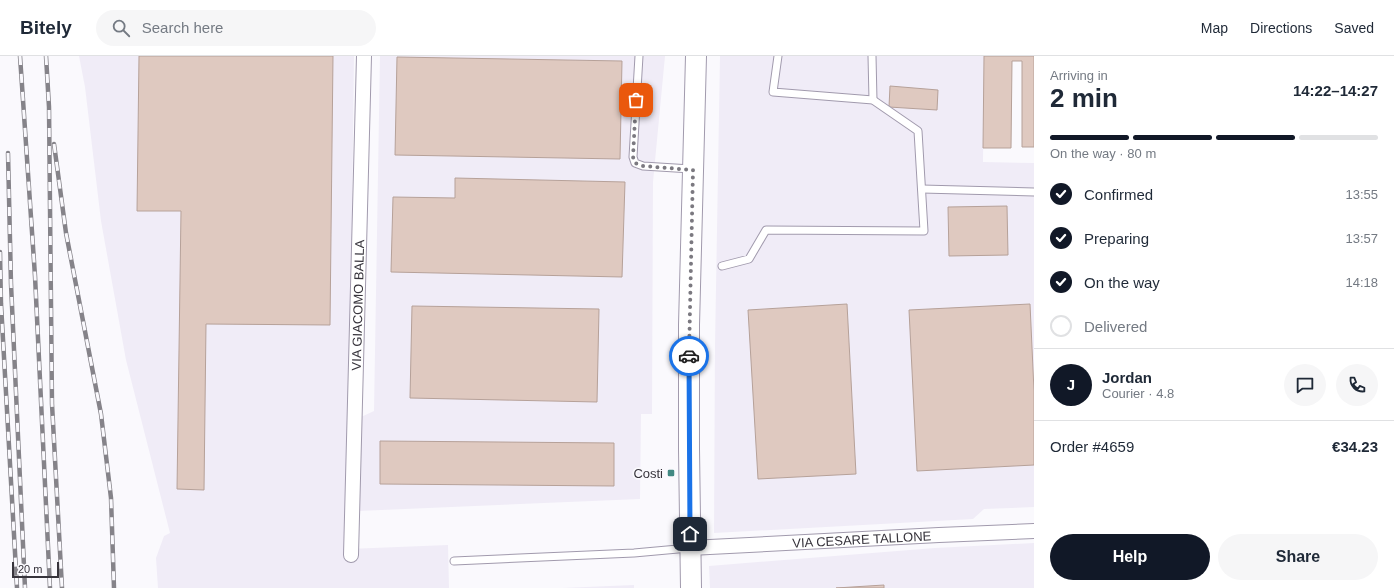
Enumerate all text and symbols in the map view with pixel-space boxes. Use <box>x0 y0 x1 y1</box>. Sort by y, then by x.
search box <box>96 10 376 46</box>
text: Bitely <box>20 17 72 38</box>
icon: search <box>110 17 132 39</box>
text: Search here <box>142 19 223 36</box>
text: Map <box>1201 20 1228 36</box>
text: Directions <box>1250 20 1312 36</box>
text: Saved <box>1334 20 1374 36</box>
text: Arriving in <box>1050 68 1108 83</box>
text: 14:22–14:27 <box>1293 82 1378 99</box>
pin <box>619 83 653 117</box>
text: 2 min <box>1050 83 1118 113</box>
icon: bag <box>625 89 647 111</box>
text: On the way · 80 m <box>1050 146 1156 161</box>
icon: check <box>1050 183 1072 205</box>
text: Confirmed <box>1084 186 1153 203</box>
text: 13:55 <box>1345 187 1378 202</box>
icon: check <box>1050 227 1072 249</box>
text: Preparing <box>1084 230 1149 247</box>
text: 13:57 <box>1345 231 1378 246</box>
street label: VIA GIACOMO BALLA <box>349 239 367 371</box>
icon: check <box>1050 271 1072 293</box>
text: On the way <box>1084 274 1160 291</box>
text: 14:18 <box>1345 275 1378 290</box>
text: Delivered <box>1084 318 1147 335</box>
courier <box>669 336 709 376</box>
icon: car <box>678 345 700 367</box>
button: chat <box>1284 364 1326 406</box>
button: phone <box>1336 364 1378 406</box>
text: Jordan <box>1102 369 1152 386</box>
text: J <box>1067 376 1075 393</box>
text: Courier · 4.8 <box>1102 386 1174 401</box>
text: Order #4659 <box>1050 438 1134 455</box>
text: €34.23 <box>1332 438 1378 455</box>
place label: Costi <box>633 466 663 481</box>
marker: Costi <box>666 468 676 478</box>
pin <box>673 517 707 551</box>
icon: home <box>679 523 701 545</box>
street label: VIA CESARE TALLONE <box>792 528 932 551</box>
button: Help <box>1050 534 1210 580</box>
button: Share <box>1218 534 1378 580</box>
scale bar <box>12 560 59 579</box>
text: 20 m <box>18 563 42 575</box>

